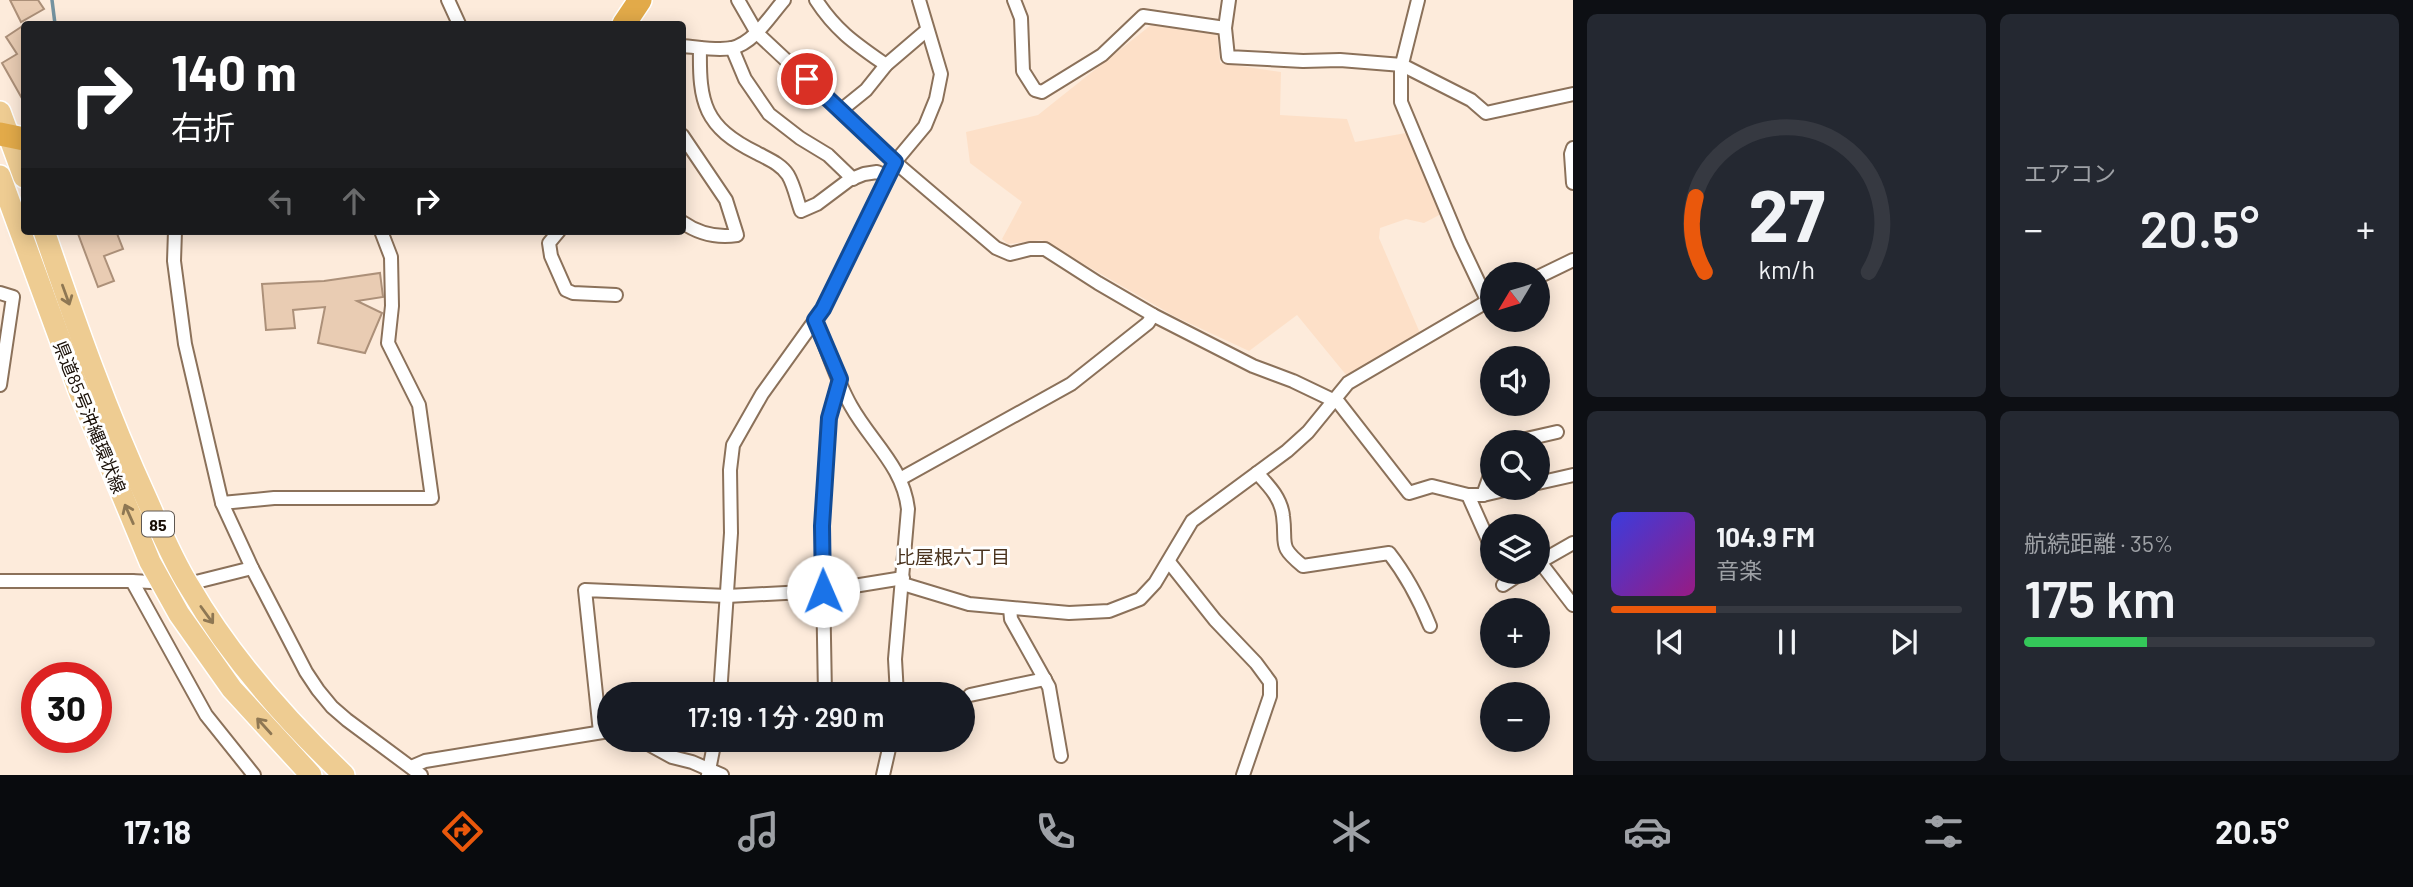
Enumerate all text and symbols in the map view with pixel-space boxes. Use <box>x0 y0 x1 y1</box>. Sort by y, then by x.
text: 140 m <box>171 42 297 101</box>
icon: right <box>56 49 147 140</box>
pin <box>777 49 837 109</box>
icon: arrive <box>788 60 826 98</box>
text: 右折 <box>171 107 235 145</box>
text: エアコン <box>2024 159 2116 187</box>
text: 27 <box>1748 169 1825 257</box>
icon: left <box>262 182 300 220</box>
icon: ahead <box>335 182 373 220</box>
icon: right <box>408 182 446 220</box>
text: 20.5° <box>2140 196 2259 258</box>
text: − <box>2024 205 2043 251</box>
text: + <box>2356 205 2375 251</box>
text: km/h <box>1758 253 1815 283</box>
north arrow <box>1480 262 1550 332</box>
map controls <box>1480 262 1550 752</box>
one-way arrow <box>61 284 74 306</box>
street label: 県道85号沖縄環状線 <box>49 337 131 497</box>
button: sound <box>1480 346 1550 416</box>
button: search <box>1480 430 1550 500</box>
one-way arrow <box>122 504 135 525</box>
road number: 85 <box>142 512 174 537</box>
button: layers <box>1480 514 1550 584</box>
text: 104.9 FM <box>1716 521 1815 552</box>
text: 航続距離 · 35% <box>2024 529 2173 557</box>
district label: 比屋根六丁目 <box>896 545 1010 568</box>
position arrow <box>786 554 860 628</box>
text: 音楽 <box>1716 556 1762 584</box>
text: 175 km <box>2024 566 2176 628</box>
button: + <box>1480 598 1550 668</box>
one-way arrow <box>200 605 215 624</box>
icon: previous <box>1651 623 1689 661</box>
icon: pause <box>1768 623 1806 661</box>
icon: next <box>1885 623 1923 661</box>
speed limit sign: 30 <box>21 662 112 753</box>
button: − <box>1480 682 1550 752</box>
text: 17:19 · 1 分 · 290 m <box>688 701 884 732</box>
one-way arrow <box>256 717 272 735</box>
icon: directions <box>438 807 487 856</box>
icon: music <box>734 807 783 856</box>
icon: phone <box>1031 807 1080 856</box>
icon: climate <box>1327 807 1376 856</box>
icon: car <box>1623 807 1672 856</box>
icon: filters <box>1919 807 1968 856</box>
text: 17:18 <box>124 812 191 850</box>
text: 20.5° <box>2215 812 2289 850</box>

